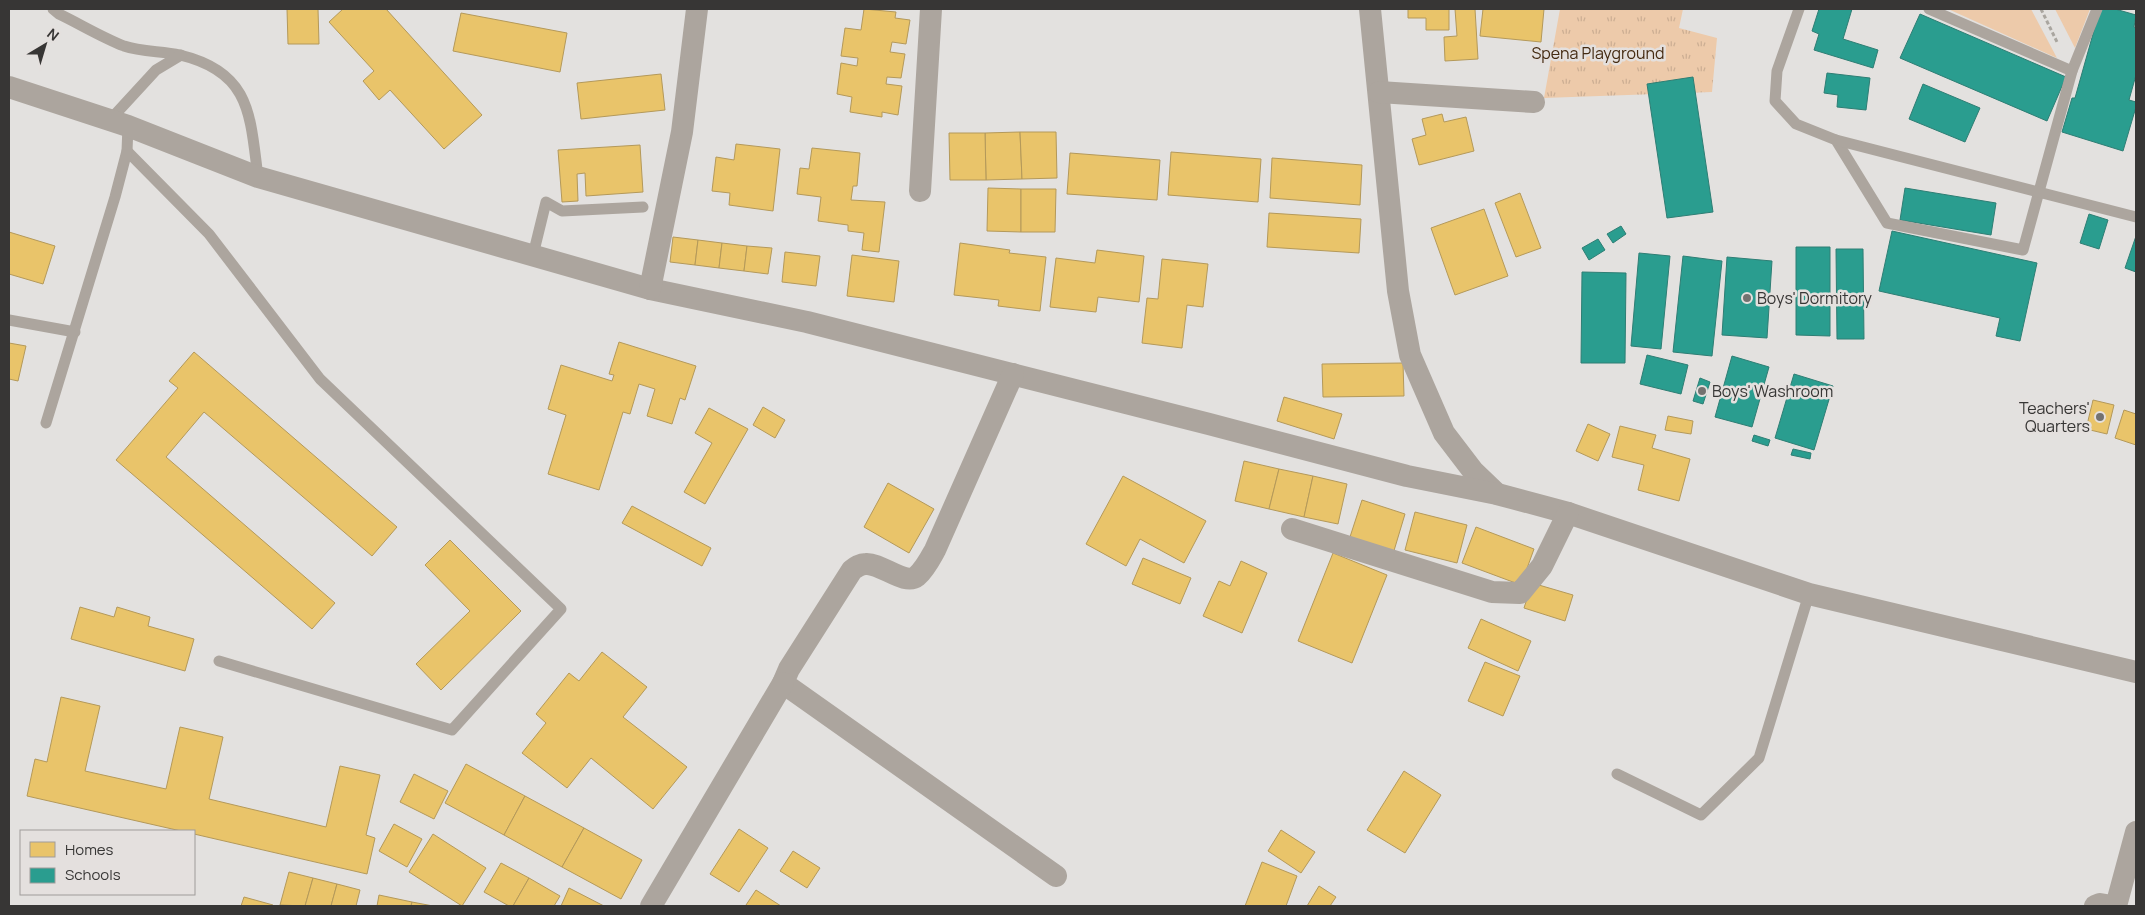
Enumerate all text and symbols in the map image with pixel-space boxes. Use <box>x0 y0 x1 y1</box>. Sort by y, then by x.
north arrow <box>20 20 70 70</box>
text: N <box>43 24 63 45</box>
park label: Spena Playground <box>1531 42 1665 64</box>
place label: Boys' Dormitory <box>1757 287 1873 309</box>
marker: Boys' Dormitory <box>1741 292 1753 304</box>
place label: Boys' Washroom <box>1712 380 1833 402</box>
marker: Boys' Washroom <box>1696 385 1708 397</box>
place label: Teachers' Quarters <box>2019 397 2090 437</box>
marker: Teachers' Quarters <box>2094 411 2106 423</box>
legend <box>20 830 195 895</box>
text: Homes <box>65 839 114 860</box>
text: Schools <box>65 864 121 885</box>

